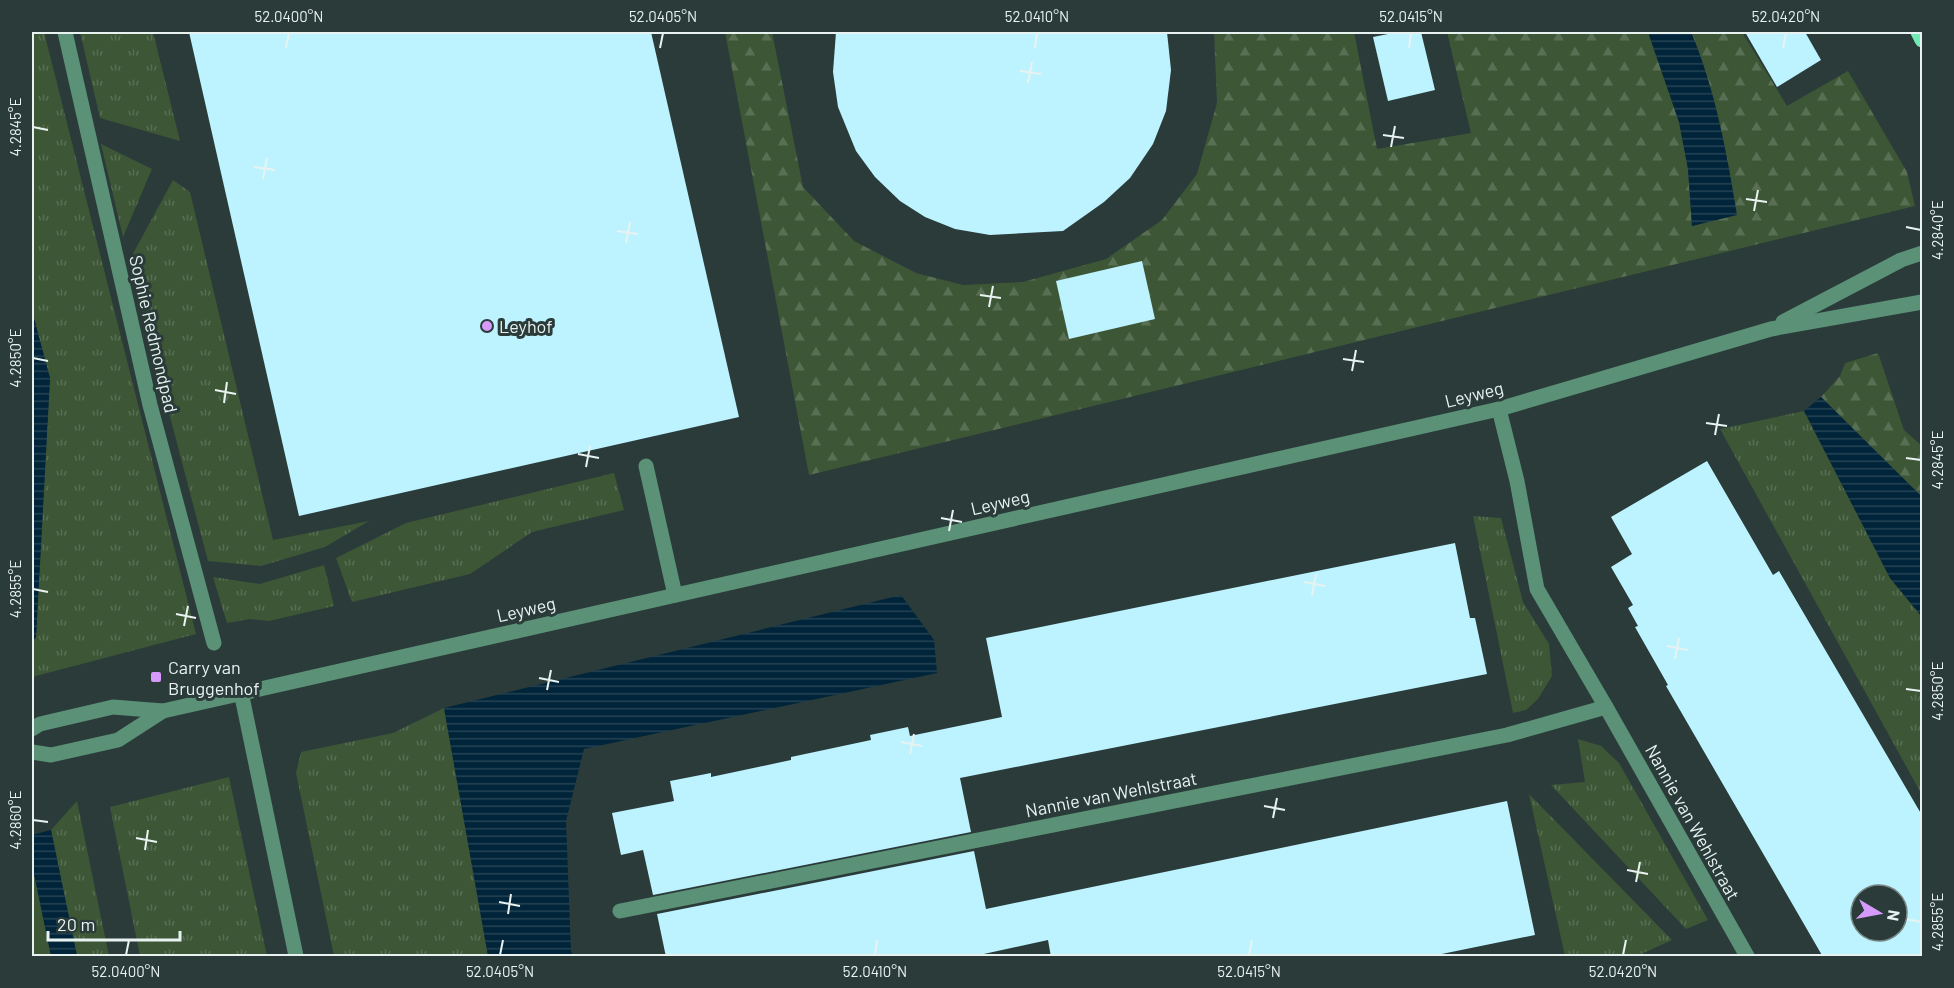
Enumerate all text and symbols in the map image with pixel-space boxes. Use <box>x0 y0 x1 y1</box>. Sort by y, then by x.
text: 52.0400°N <box>255 7 323 25</box>
text: 52.0405°N <box>629 7 697 25</box>
text: 52.0410°N <box>1005 7 1069 25</box>
text: 52.0415°N <box>1379 7 1443 25</box>
text: 52.0420°N <box>1752 7 1820 25</box>
text: 4.2845°E <box>6 97 24 157</box>
text: 4.2840°E <box>1928 200 1946 260</box>
street label: Sophie Redmondpad <box>125 253 183 415</box>
place label: Leyhof <box>499 315 553 337</box>
marker: Leyhof <box>480 319 494 333</box>
text: 4.2850°E <box>6 328 24 388</box>
street label: Leyweg <box>1442 376 1506 412</box>
text: 4.2845°E <box>1928 430 1946 490</box>
street label: Leyweg <box>968 485 1032 519</box>
text: 4.2855°E <box>6 560 24 618</box>
street label: Leyweg <box>494 592 558 626</box>
place label: Carry van Bruggenhof <box>168 656 260 699</box>
text: 4.2850°E <box>1928 661 1946 721</box>
marker: Carry van Bruggenhof <box>149 670 163 684</box>
street label: Nannie van Wehlstraat <box>1641 740 1745 904</box>
street label: Nannie van Wehlstraat <box>1023 767 1199 821</box>
text: 4.2860°E <box>6 790 24 850</box>
north arrow <box>1849 883 1909 943</box>
text: 4.2855°E <box>1928 893 1946 951</box>
scale bar <box>48 904 180 942</box>
text: N <box>1884 909 1905 923</box>
text: 20 m <box>57 913 95 935</box>
text: 52.0400°N <box>92 962 160 980</box>
text: 52.0405°N <box>466 962 534 980</box>
text: 52.0410°N <box>843 962 907 980</box>
text: 52.0415°N <box>1217 962 1281 980</box>
text: 52.0420°N <box>1589 962 1657 980</box>

